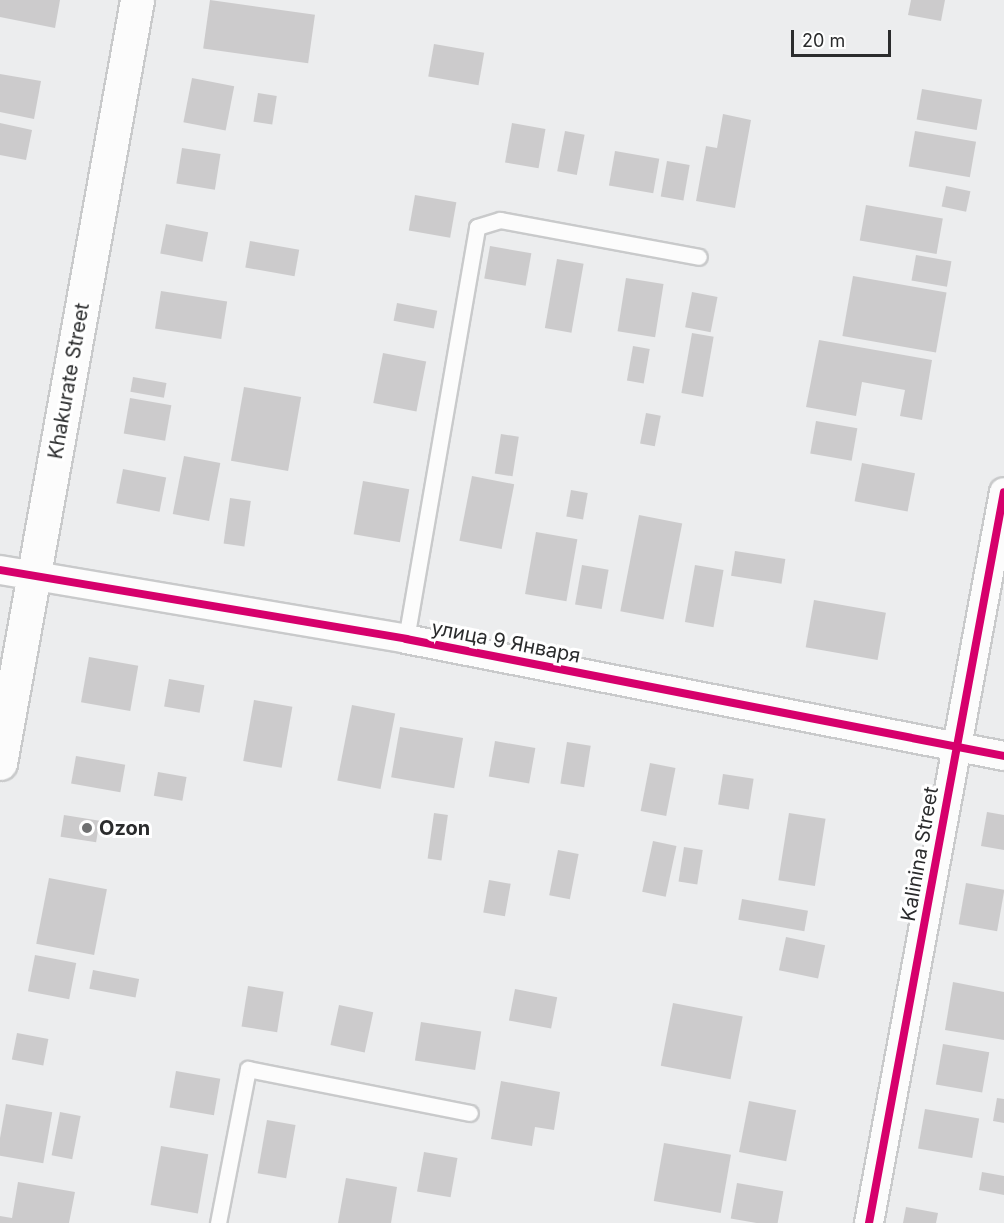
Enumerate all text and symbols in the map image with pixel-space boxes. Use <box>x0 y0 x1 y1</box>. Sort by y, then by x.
scale bar <box>794 18 894 56</box>
text: 20 m <box>802 30 845 51</box>
street label: Khakurate Street <box>43 301 95 461</box>
street label: улица 9 Января <box>430 616 582 668</box>
street label: Kalinina Street <box>896 785 944 923</box>
place label: Ozon <box>99 816 150 840</box>
marker: Ozon <box>80 821 94 835</box>

